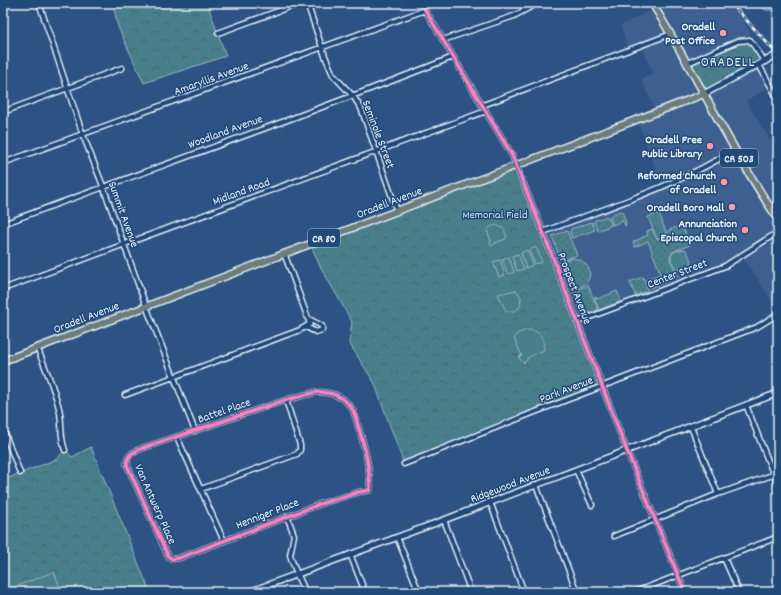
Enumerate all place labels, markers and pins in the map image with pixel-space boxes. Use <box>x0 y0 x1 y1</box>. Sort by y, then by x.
place label: Oradell Post Office <box>665 19 716 50</box>
marker: Oradell Post Office <box>718 28 728 38</box>
place label: Oradell Free Public Library <box>642 132 703 163</box>
marker: Oradell Free Public Library <box>705 141 715 151</box>
place label: Reformed Church of Oradell <box>638 168 716 199</box>
marker: Reformed Church of Oradell <box>719 177 729 187</box>
place label: Oradell Boro Hall <box>647 200 724 217</box>
marker: Oradell Boro Hall <box>727 202 737 212</box>
place label: Annunciation Episcopal Church <box>660 216 737 247</box>
marker: Annunciation Episcopal Church <box>740 225 750 235</box>

